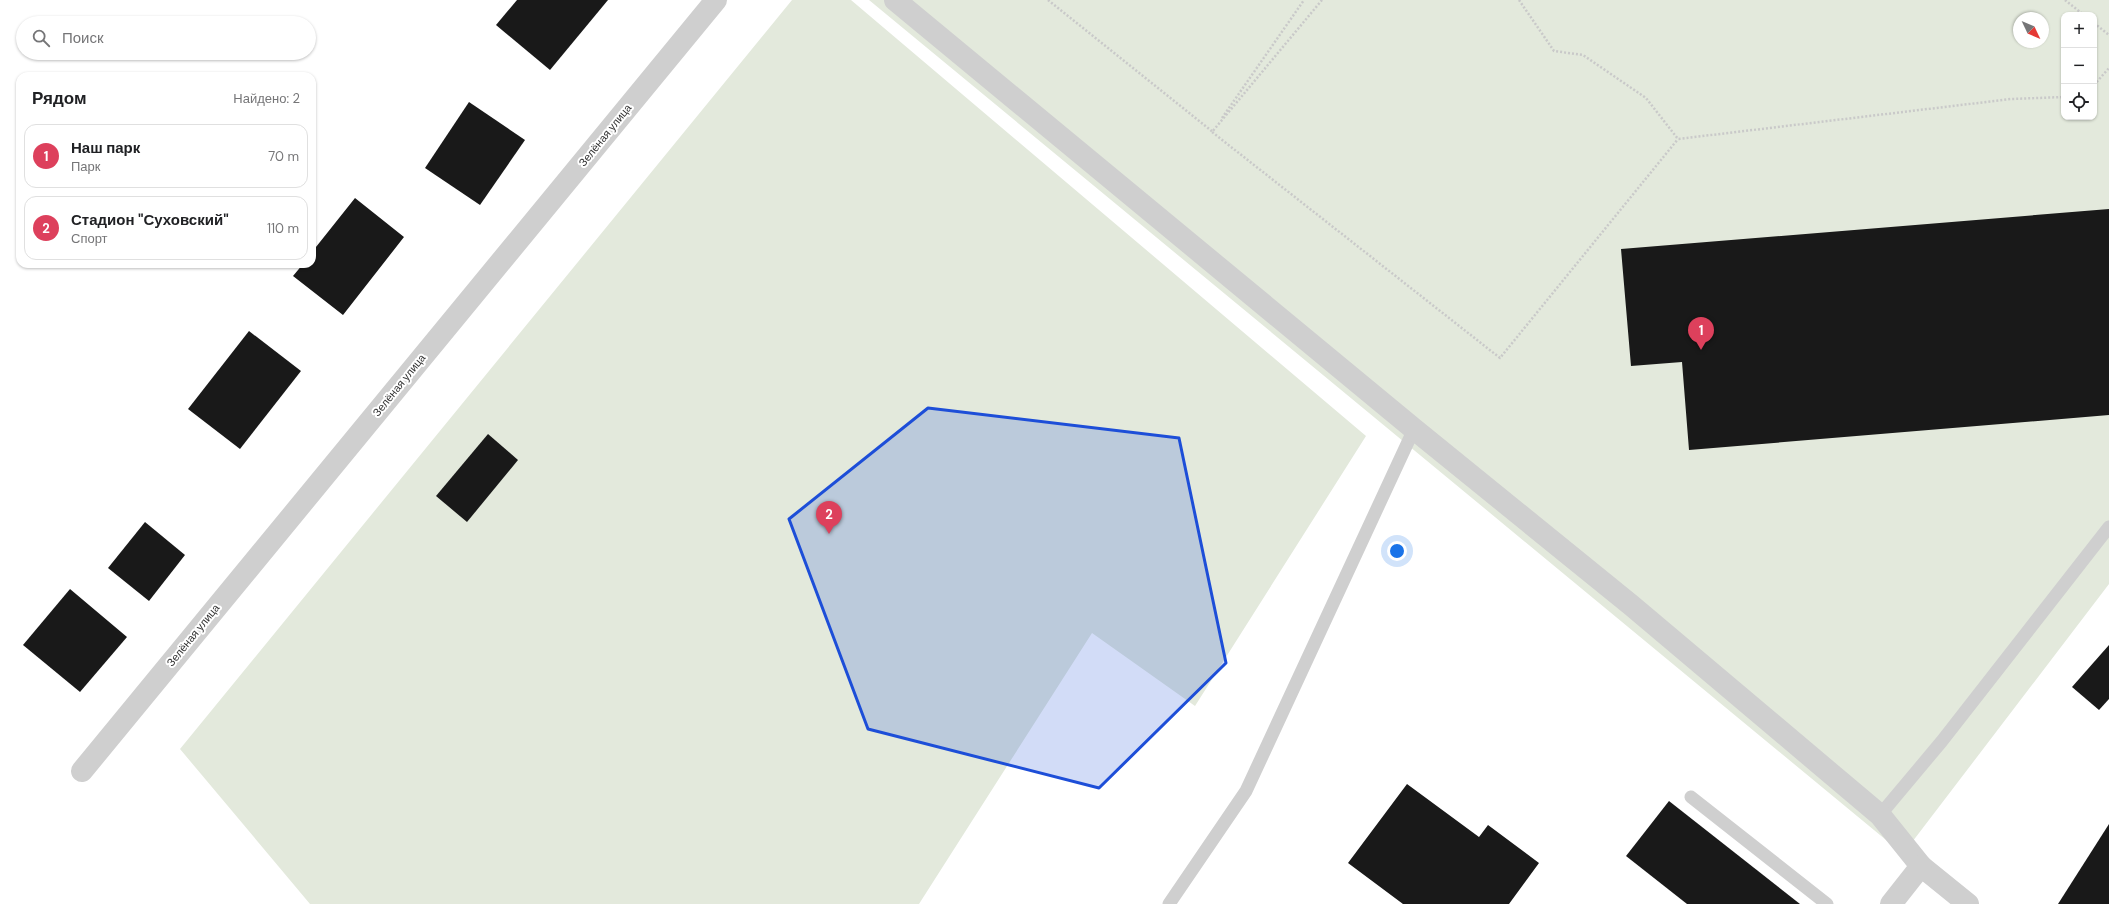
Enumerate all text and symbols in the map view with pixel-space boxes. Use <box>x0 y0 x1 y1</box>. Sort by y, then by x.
north arrow <box>2013 12 2049 48</box>
map controls <box>2061 12 2097 120</box>
button: + <box>2061 12 2097 48</box>
search box <box>16 16 316 60</box>
icon: search <box>30 27 52 49</box>
text: Поиск <box>62 28 104 48</box>
button: − <box>2061 48 2097 84</box>
button: locate <box>2061 84 2097 120</box>
text: Рядом <box>32 87 87 109</box>
text: Найдено: 2 <box>233 90 300 107</box>
street label: Зелёная улица <box>576 100 635 169</box>
text: Наш парк <box>71 138 140 158</box>
text: 1 <box>44 148 48 165</box>
text: 70 m <box>268 148 299 165</box>
text: Парк <box>71 158 101 175</box>
text: Стадион "Суховский" <box>71 210 229 230</box>
text: 2 <box>42 220 50 237</box>
text: 110 m <box>267 220 299 237</box>
text: Спорт <box>71 230 108 247</box>
pin: 1 <box>1688 317 1714 350</box>
street label: Зелёная улица <box>370 350 429 419</box>
pin: 2 <box>816 501 842 534</box>
your location <box>1387 541 1407 561</box>
street label: Зелёная улица <box>164 600 223 669</box>

